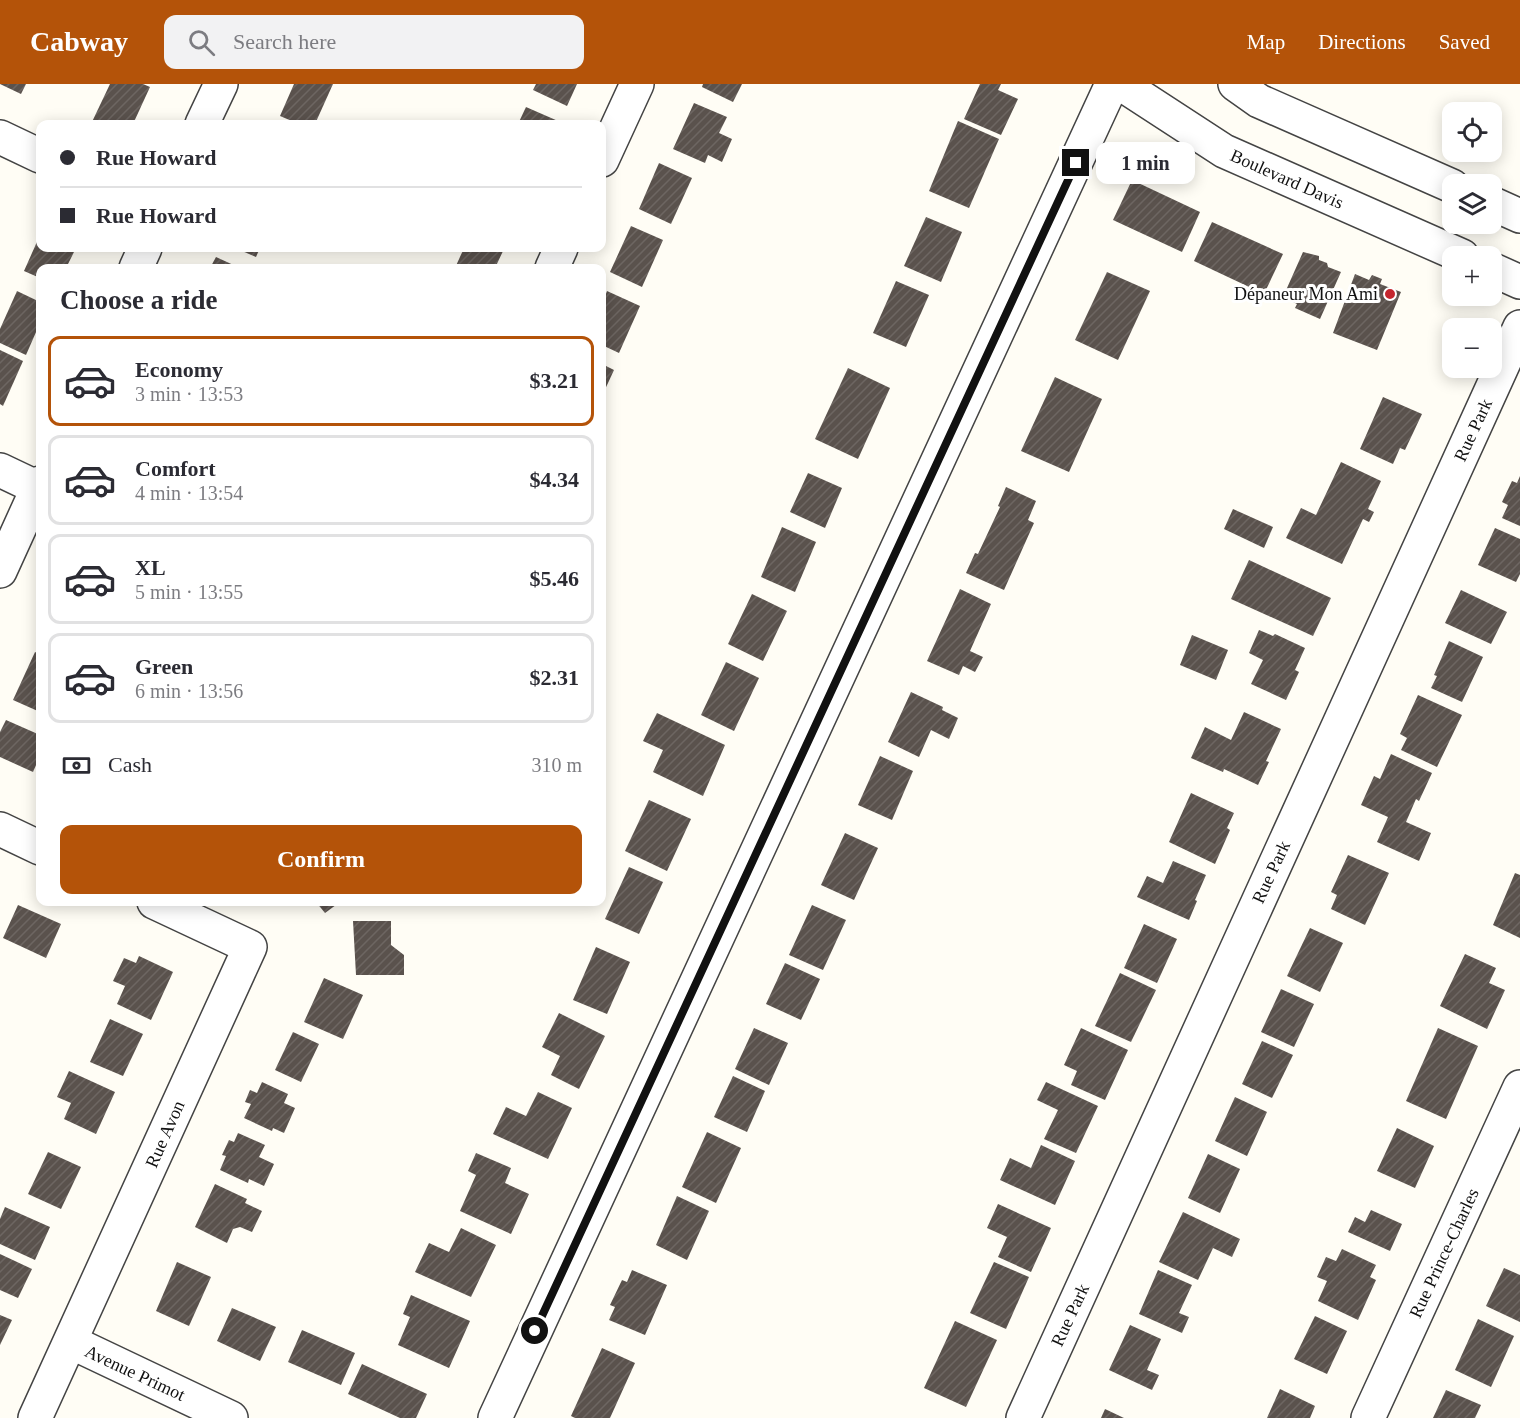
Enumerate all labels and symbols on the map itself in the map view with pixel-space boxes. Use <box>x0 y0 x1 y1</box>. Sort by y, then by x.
callout: 1 min <box>1097 142 1196 184</box>
street label: Boulevard Davis <box>1227 145 1347 213</box>
route end <box>1062 149 1089 176</box>
place label: Dépaneur Mon Ami <box>1234 284 1378 304</box>
marker: Dépaneur Mon Ami <box>1383 287 1397 301</box>
street label: Rue Park <box>1450 396 1496 464</box>
street label: Rue Park <box>1248 838 1294 906</box>
street label: Rue Avon <box>141 1097 189 1171</box>
street label: Rue Prince-Charles <box>1405 1185 1483 1321</box>
street label: Rue Park <box>1047 1281 1093 1349</box>
route start <box>521 1317 548 1344</box>
street label: Avenue Primot <box>82 1341 188 1405</box>

